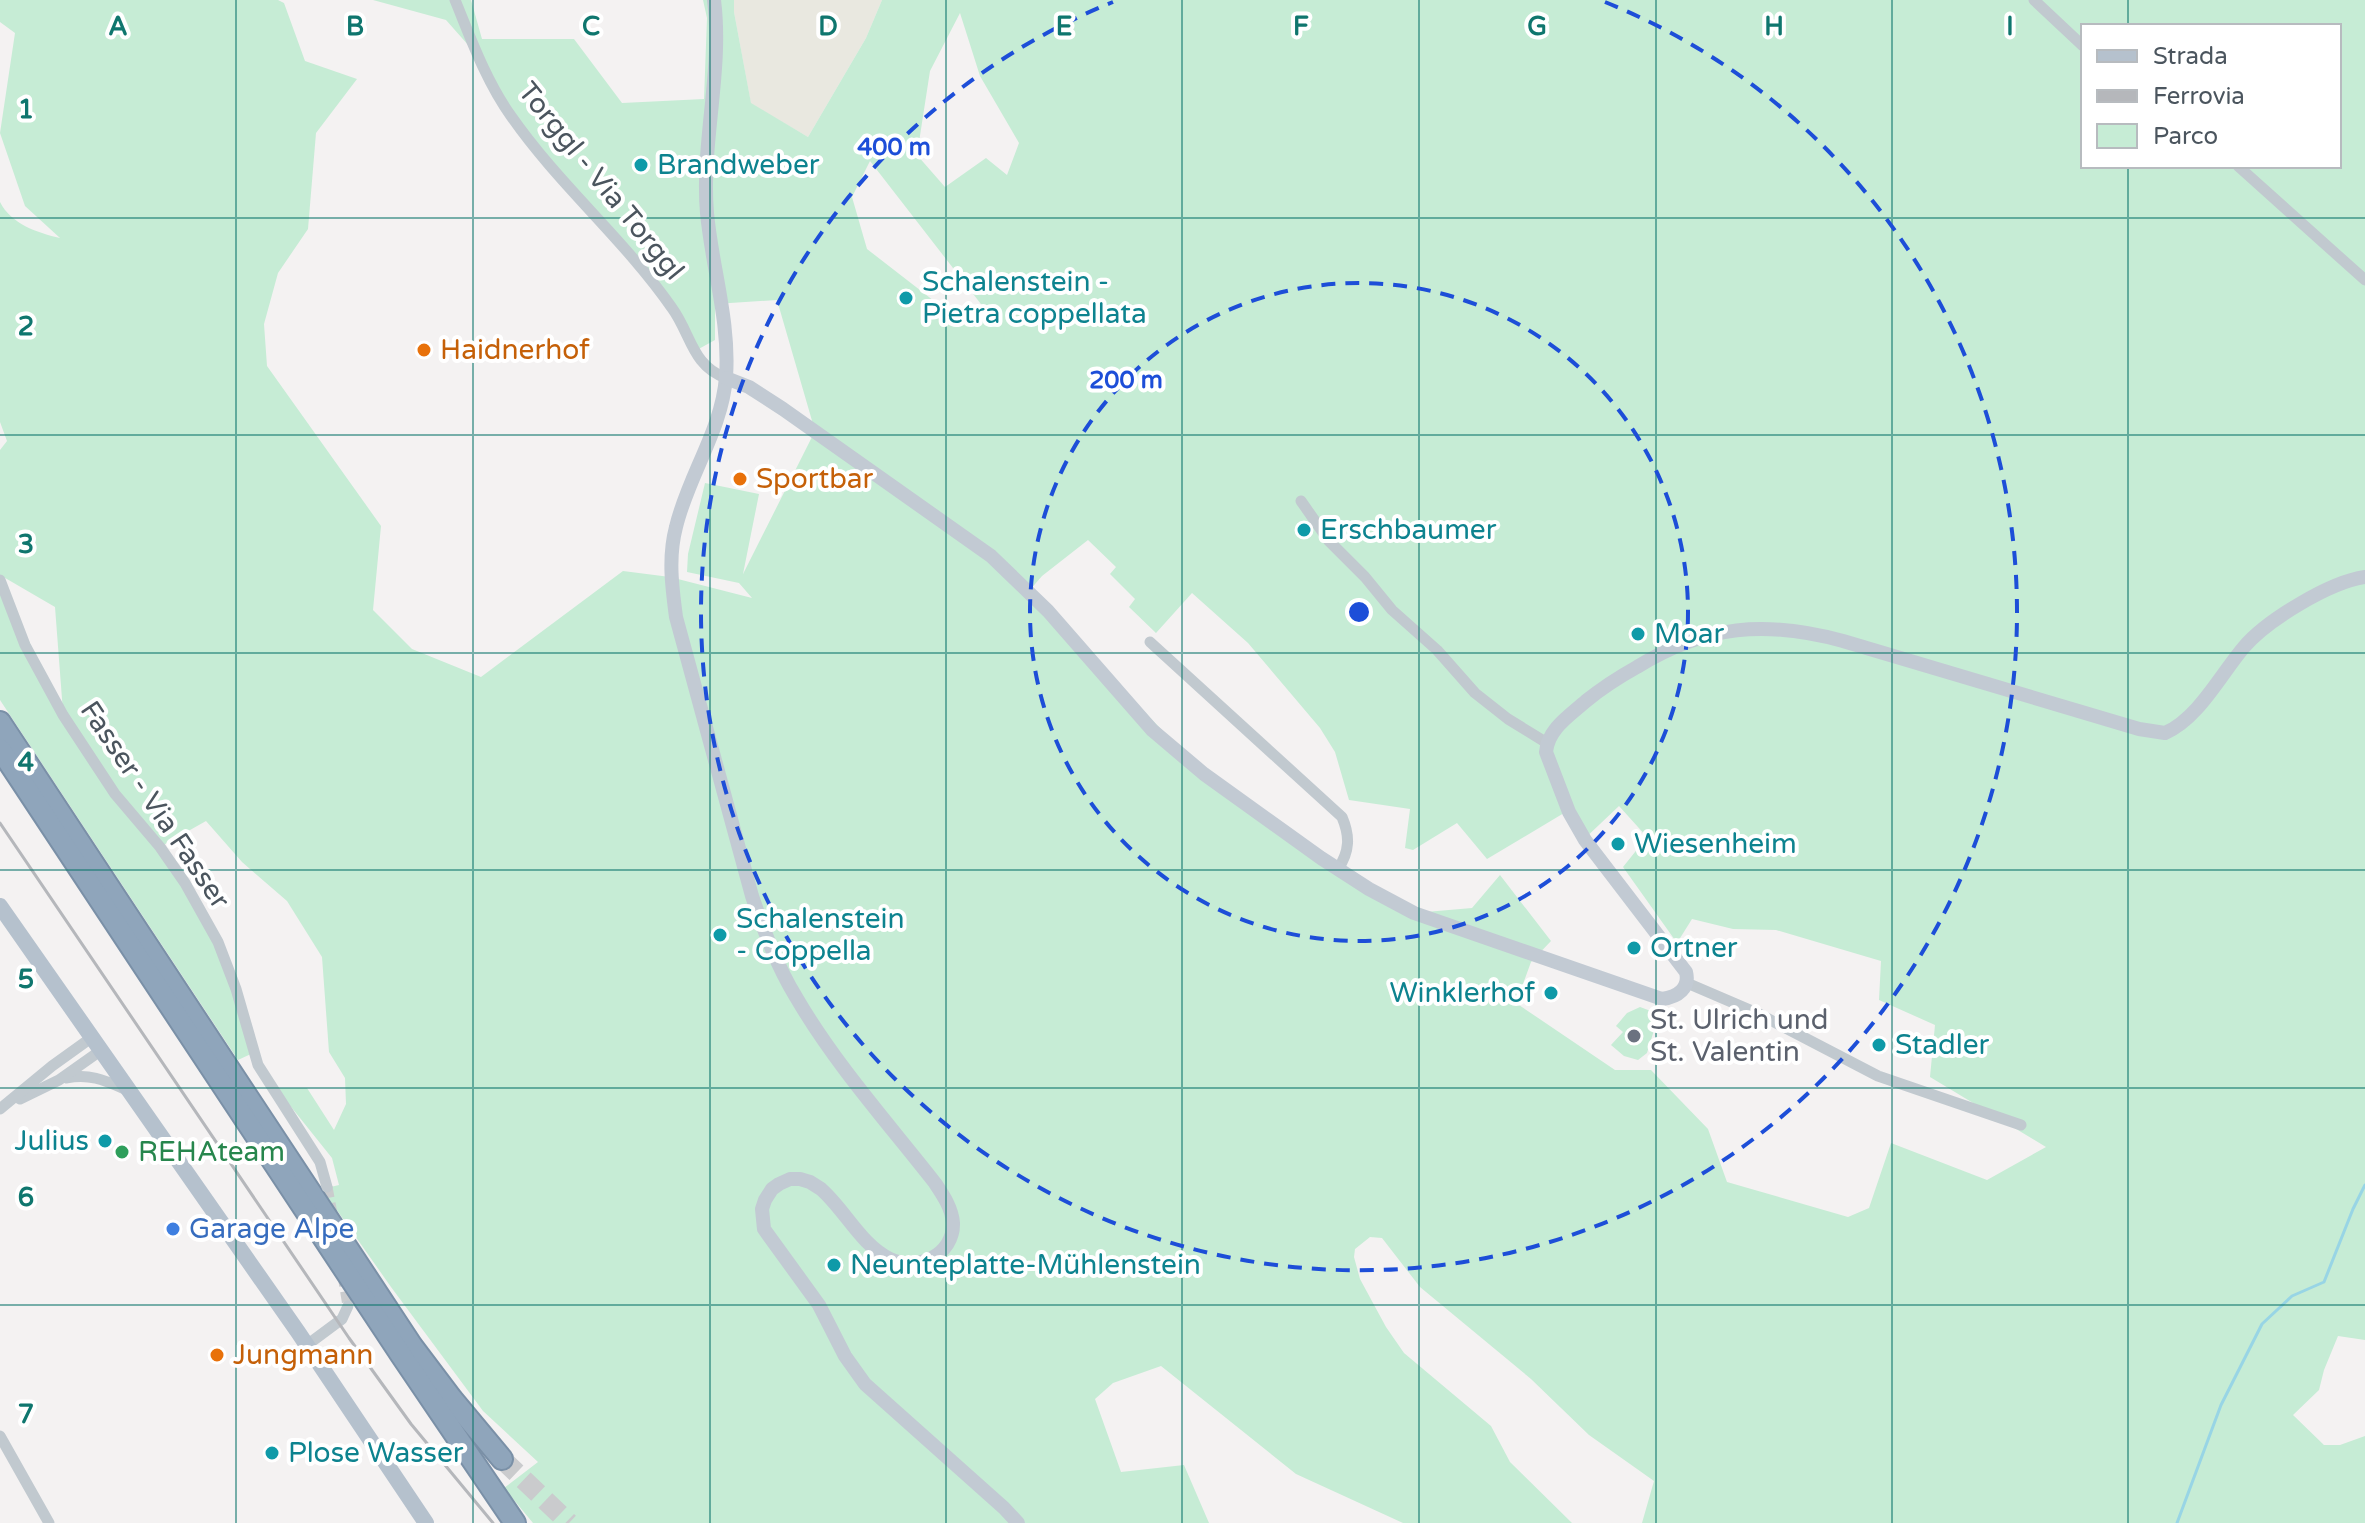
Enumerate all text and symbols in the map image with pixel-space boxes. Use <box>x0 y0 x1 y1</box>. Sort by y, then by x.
text: A <box>108 11 128 42</box>
text: B <box>346 11 364 42</box>
text: C <box>582 11 600 42</box>
text: D <box>818 11 838 42</box>
text: E <box>1056 11 1072 42</box>
text: F <box>1293 11 1309 42</box>
text: G <box>1527 11 1547 42</box>
text: H <box>1764 11 1784 42</box>
text: I <box>2006 11 2014 42</box>
legend <box>2081 24 2341 168</box>
text: Strada <box>2153 42 2228 71</box>
street label: Torggl - Via Torggl <box>511 75 691 287</box>
text: Ferrovia <box>2153 82 2245 111</box>
text: 1 <box>18 94 34 125</box>
text: Parco <box>2153 122 2218 151</box>
text: 400 m <box>857 133 931 162</box>
place label: Brandweber <box>657 148 820 182</box>
marker: Brandweber <box>632 156 650 174</box>
place label: Schalenstein - Pietra coppellata <box>922 265 1147 331</box>
marker: Schalenstein - Pietra coppellata <box>897 289 915 307</box>
text: 2 <box>18 311 34 342</box>
place label: Haidnerhof <box>440 333 590 367</box>
marker: Haidnerhof <box>415 341 433 359</box>
text: 200 m <box>1089 366 1163 395</box>
place label: Sportbar <box>756 462 874 496</box>
marker: Sportbar <box>731 470 749 488</box>
place label: Erschbaumer <box>1320 513 1497 547</box>
marker: Erschbaumer <box>1295 521 1313 539</box>
text: 3 <box>18 529 34 560</box>
centre of rings <box>1345 598 1373 626</box>
place label: Moar <box>1654 617 1724 651</box>
marker: Moar <box>1629 625 1647 643</box>
street label: Fasser - Via Fasser <box>73 695 237 916</box>
text: 4 <box>18 747 34 778</box>
place label: Wiesenheim <box>1634 827 1797 861</box>
marker: Wiesenheim <box>1609 835 1627 853</box>
place label: Schalenstein - Coppella <box>736 902 905 968</box>
marker: Schalenstein - Coppella <box>711 926 729 944</box>
place label: Ortner <box>1650 931 1738 965</box>
marker: Ortner <box>1625 939 1643 957</box>
text: 5 <box>18 964 34 995</box>
place label: Winklerhof <box>1390 976 1535 1010</box>
marker: Winklerhof <box>1542 984 1560 1002</box>
place label: St. Ulrich und St. Valentin <box>1650 1003 1828 1069</box>
marker: St. Ulrich und St. Valentin <box>1625 1027 1643 1045</box>
place label: Stadler <box>1895 1028 1990 1062</box>
marker: Stadler <box>1870 1036 1888 1054</box>
place label: Julius <box>14 1124 89 1158</box>
marker: Julius <box>96 1132 114 1150</box>
place label: REHAteam <box>138 1135 285 1169</box>
marker: REHAteam <box>113 1143 131 1161</box>
text: 6 <box>18 1182 34 1213</box>
place label: Garage Alpe <box>189 1212 354 1246</box>
marker: Garage Alpe <box>164 1220 182 1238</box>
place label: Neunteplatte-Mühlenstein <box>850 1248 1201 1282</box>
marker: Neunteplatte-Mühlenstein <box>825 1256 843 1274</box>
place label: Jungmann <box>233 1338 373 1372</box>
marker: Jungmann <box>208 1346 226 1364</box>
text: 7 <box>18 1399 34 1430</box>
place label: Plose Wasser <box>288 1436 464 1470</box>
marker: Plose Wasser <box>263 1444 281 1462</box>

